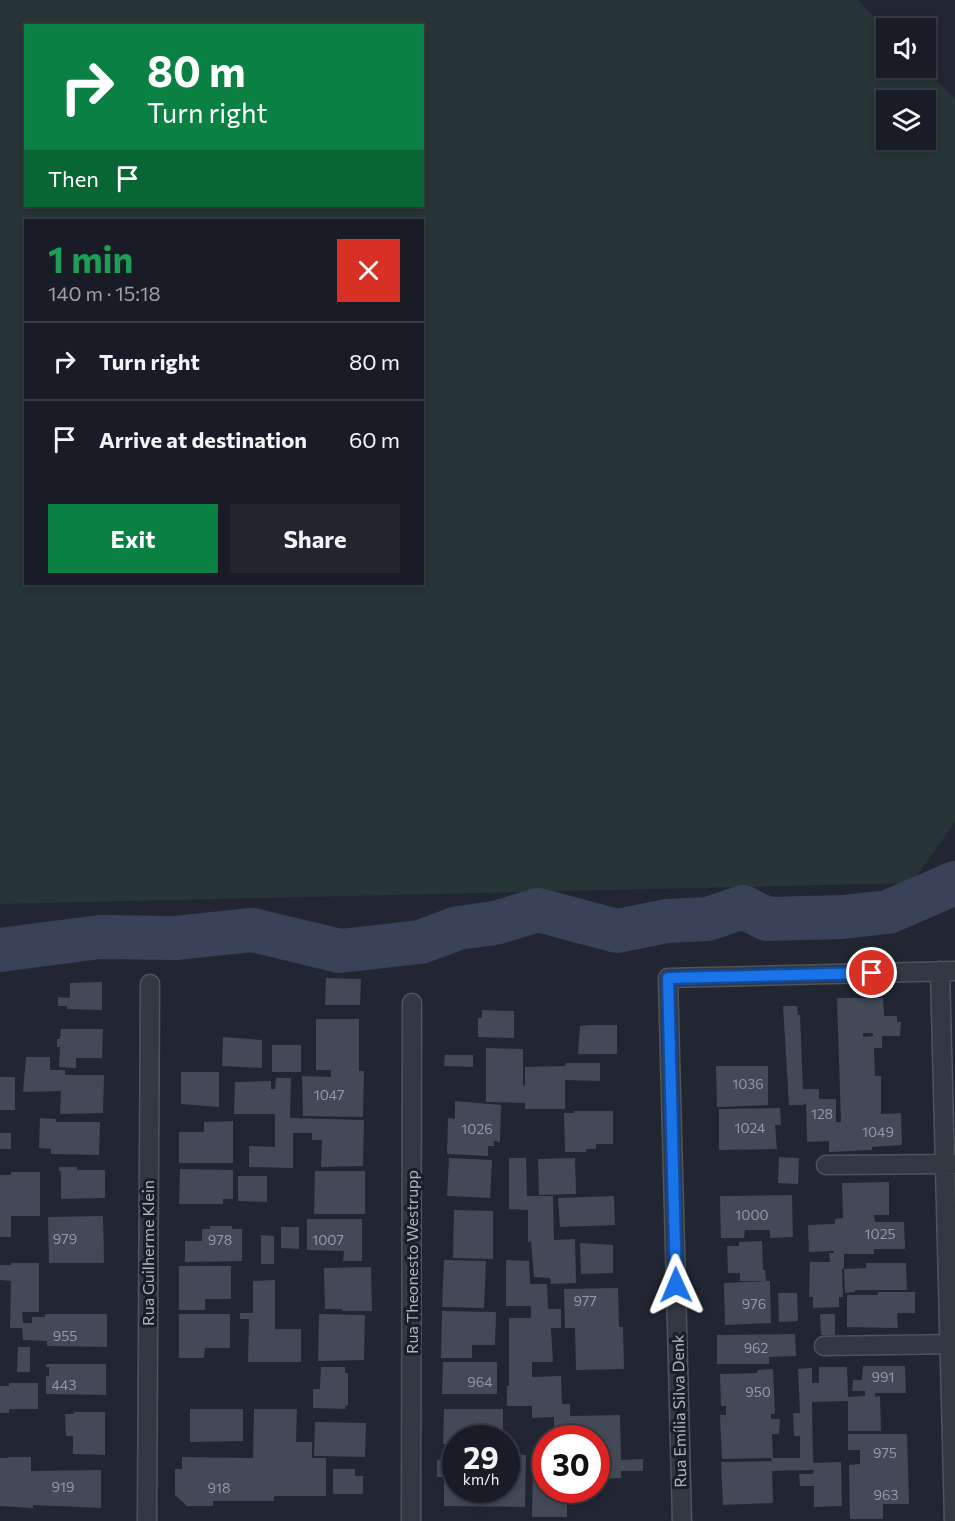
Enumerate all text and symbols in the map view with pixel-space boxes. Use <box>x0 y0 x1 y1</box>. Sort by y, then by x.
map controls <box>876 18 936 150</box>
button: sound <box>876 18 936 78</box>
text: 80 m <box>147 44 246 96</box>
icon: right <box>48 48 126 126</box>
button: layers <box>876 90 936 150</box>
text: Turn right <box>147 96 267 129</box>
icon: arrive <box>111 162 144 195</box>
text: Then <box>48 165 99 192</box>
text: 1 min <box>48 236 133 280</box>
button: close <box>337 239 400 302</box>
text: 140 m · 15:18 <box>48 281 161 305</box>
icon: right <box>48 345 81 378</box>
text: Turn right <box>99 348 200 375</box>
text: 80 m <box>349 348 400 375</box>
icon: arrive <box>48 423 81 456</box>
text: Arrive at destination <box>99 426 307 453</box>
text: 60 m <box>349 426 400 453</box>
button: Exit <box>48 504 218 573</box>
button: Share <box>230 504 400 573</box>
pin <box>846 947 897 998</box>
icon: arrive <box>855 956 888 989</box>
house number: 1036 <box>732 1075 764 1092</box>
house number: 1047 <box>314 1086 344 1103</box>
house number: 128 <box>811 1105 833 1122</box>
house number: 1024 <box>734 1119 766 1136</box>
house number: 1026 <box>461 1120 493 1137</box>
house number: 1049 <box>862 1123 894 1140</box>
street label: Rua Theonesto Westrupp <box>402 1170 421 1354</box>
street label: Rua Guilherme Klein <box>138 1180 157 1326</box>
house number: 1000 <box>735 1206 769 1223</box>
house number: 1025 <box>865 1225 895 1242</box>
house number: 979 <box>53 1230 77 1247</box>
house number: 978 <box>208 1231 232 1248</box>
house number: 1007 <box>312 1231 344 1248</box>
position arrow <box>644 1253 708 1317</box>
house number: 977 <box>573 1292 597 1309</box>
house number: 976 <box>742 1295 766 1312</box>
house number: 955 <box>53 1327 77 1344</box>
street label: Rua Emília Silva Denk <box>668 1334 689 1488</box>
house number: 962 <box>744 1339 769 1356</box>
house number: 991 <box>872 1368 894 1385</box>
house number: 964 <box>467 1373 493 1390</box>
house number: 443 <box>52 1376 76 1393</box>
house number: 950 <box>745 1383 771 1400</box>
speed limit sign: 30 <box>532 1425 610 1503</box>
text: 29 <box>463 1438 499 1475</box>
house number: 975 <box>873 1444 897 1461</box>
text: km/h <box>463 1470 499 1488</box>
house number: 919 <box>52 1478 74 1495</box>
house number: 918 <box>208 1479 230 1496</box>
house number: 963 <box>874 1486 898 1503</box>

